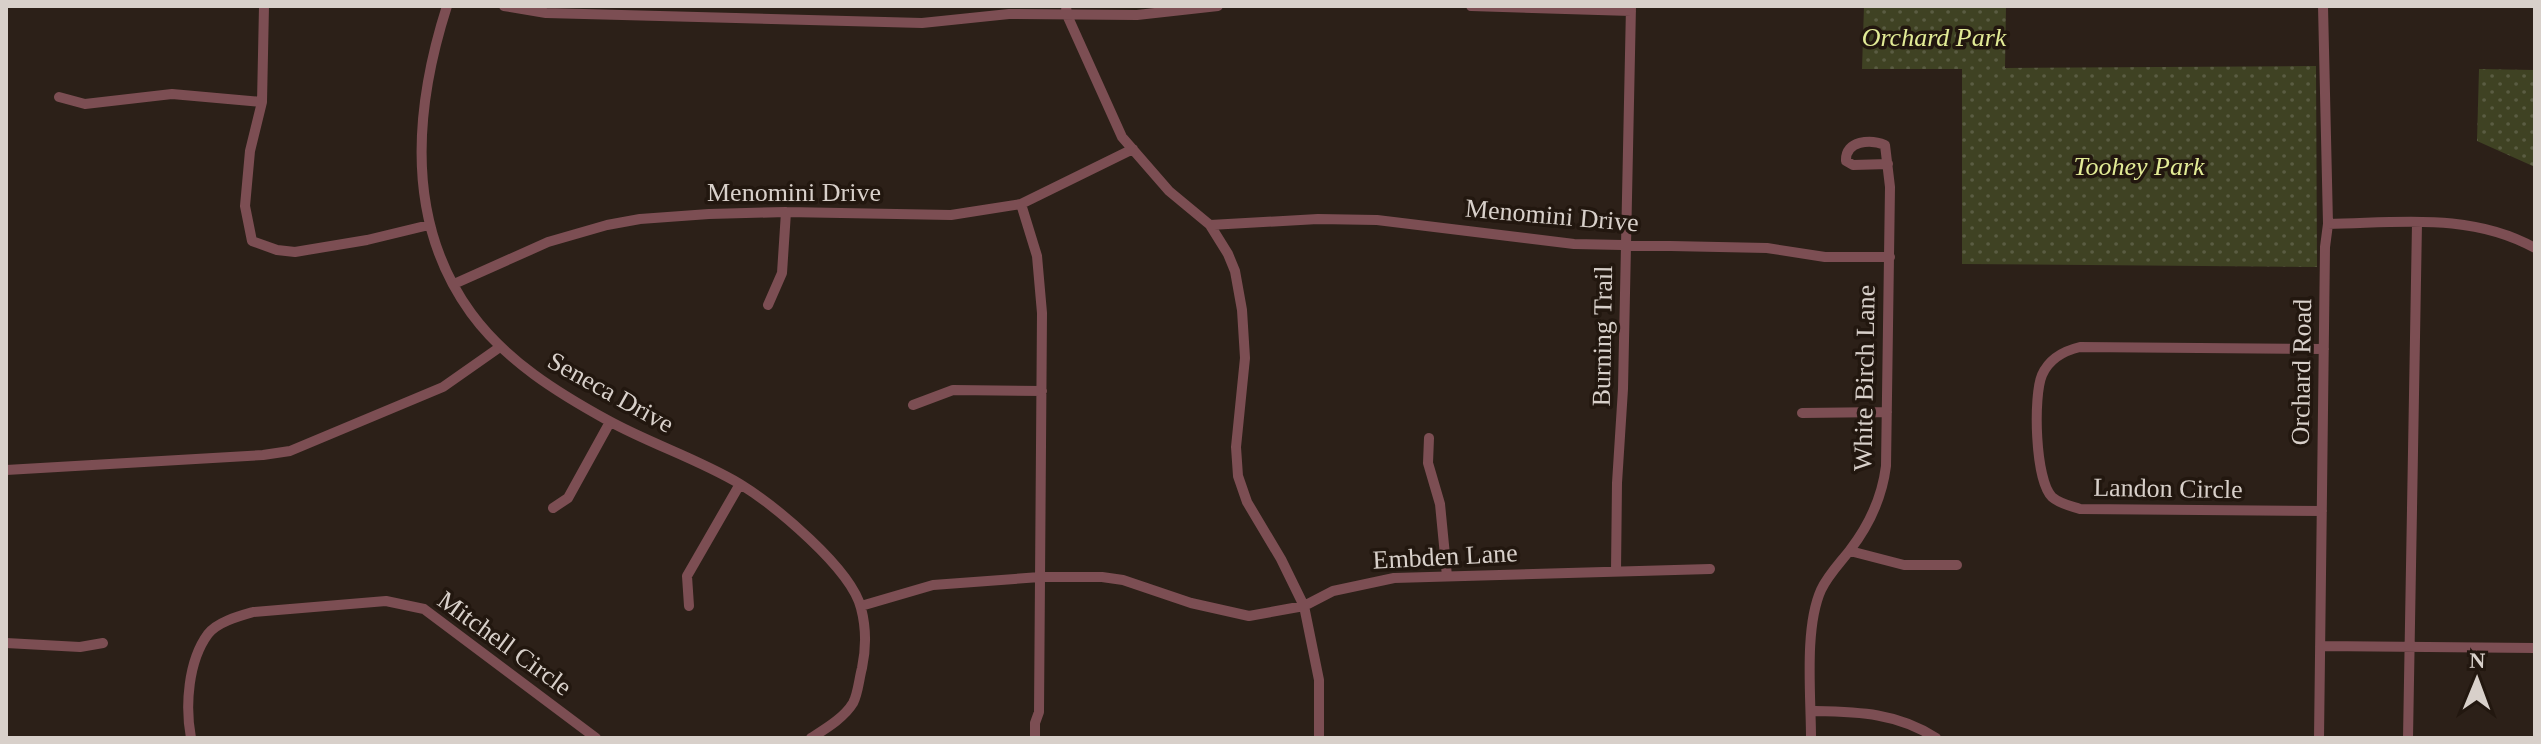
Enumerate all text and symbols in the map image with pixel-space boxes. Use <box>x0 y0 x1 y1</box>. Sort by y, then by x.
park label: Orchard Park <box>1862 23 2007 52</box>
park label: Toohey Park <box>2073 152 2205 181</box>
street label: Menomini Drive <box>707 178 881 207</box>
street label: Menomini Drive <box>1464 193 1640 238</box>
street label: Burning Trail <box>1587 265 1618 407</box>
street label: White Birch Lane <box>1848 285 1881 471</box>
street label: Orchard Road <box>2286 298 2317 446</box>
street label: Seneca Drive <box>543 346 679 439</box>
street label: Landon Circle <box>2093 473 2243 504</box>
street label: Embden Lane <box>1372 538 1518 575</box>
street label: Mitchell Circle <box>432 585 577 702</box>
north arrow <box>2437 640 2517 720</box>
text: N <box>2469 648 2486 673</box>

